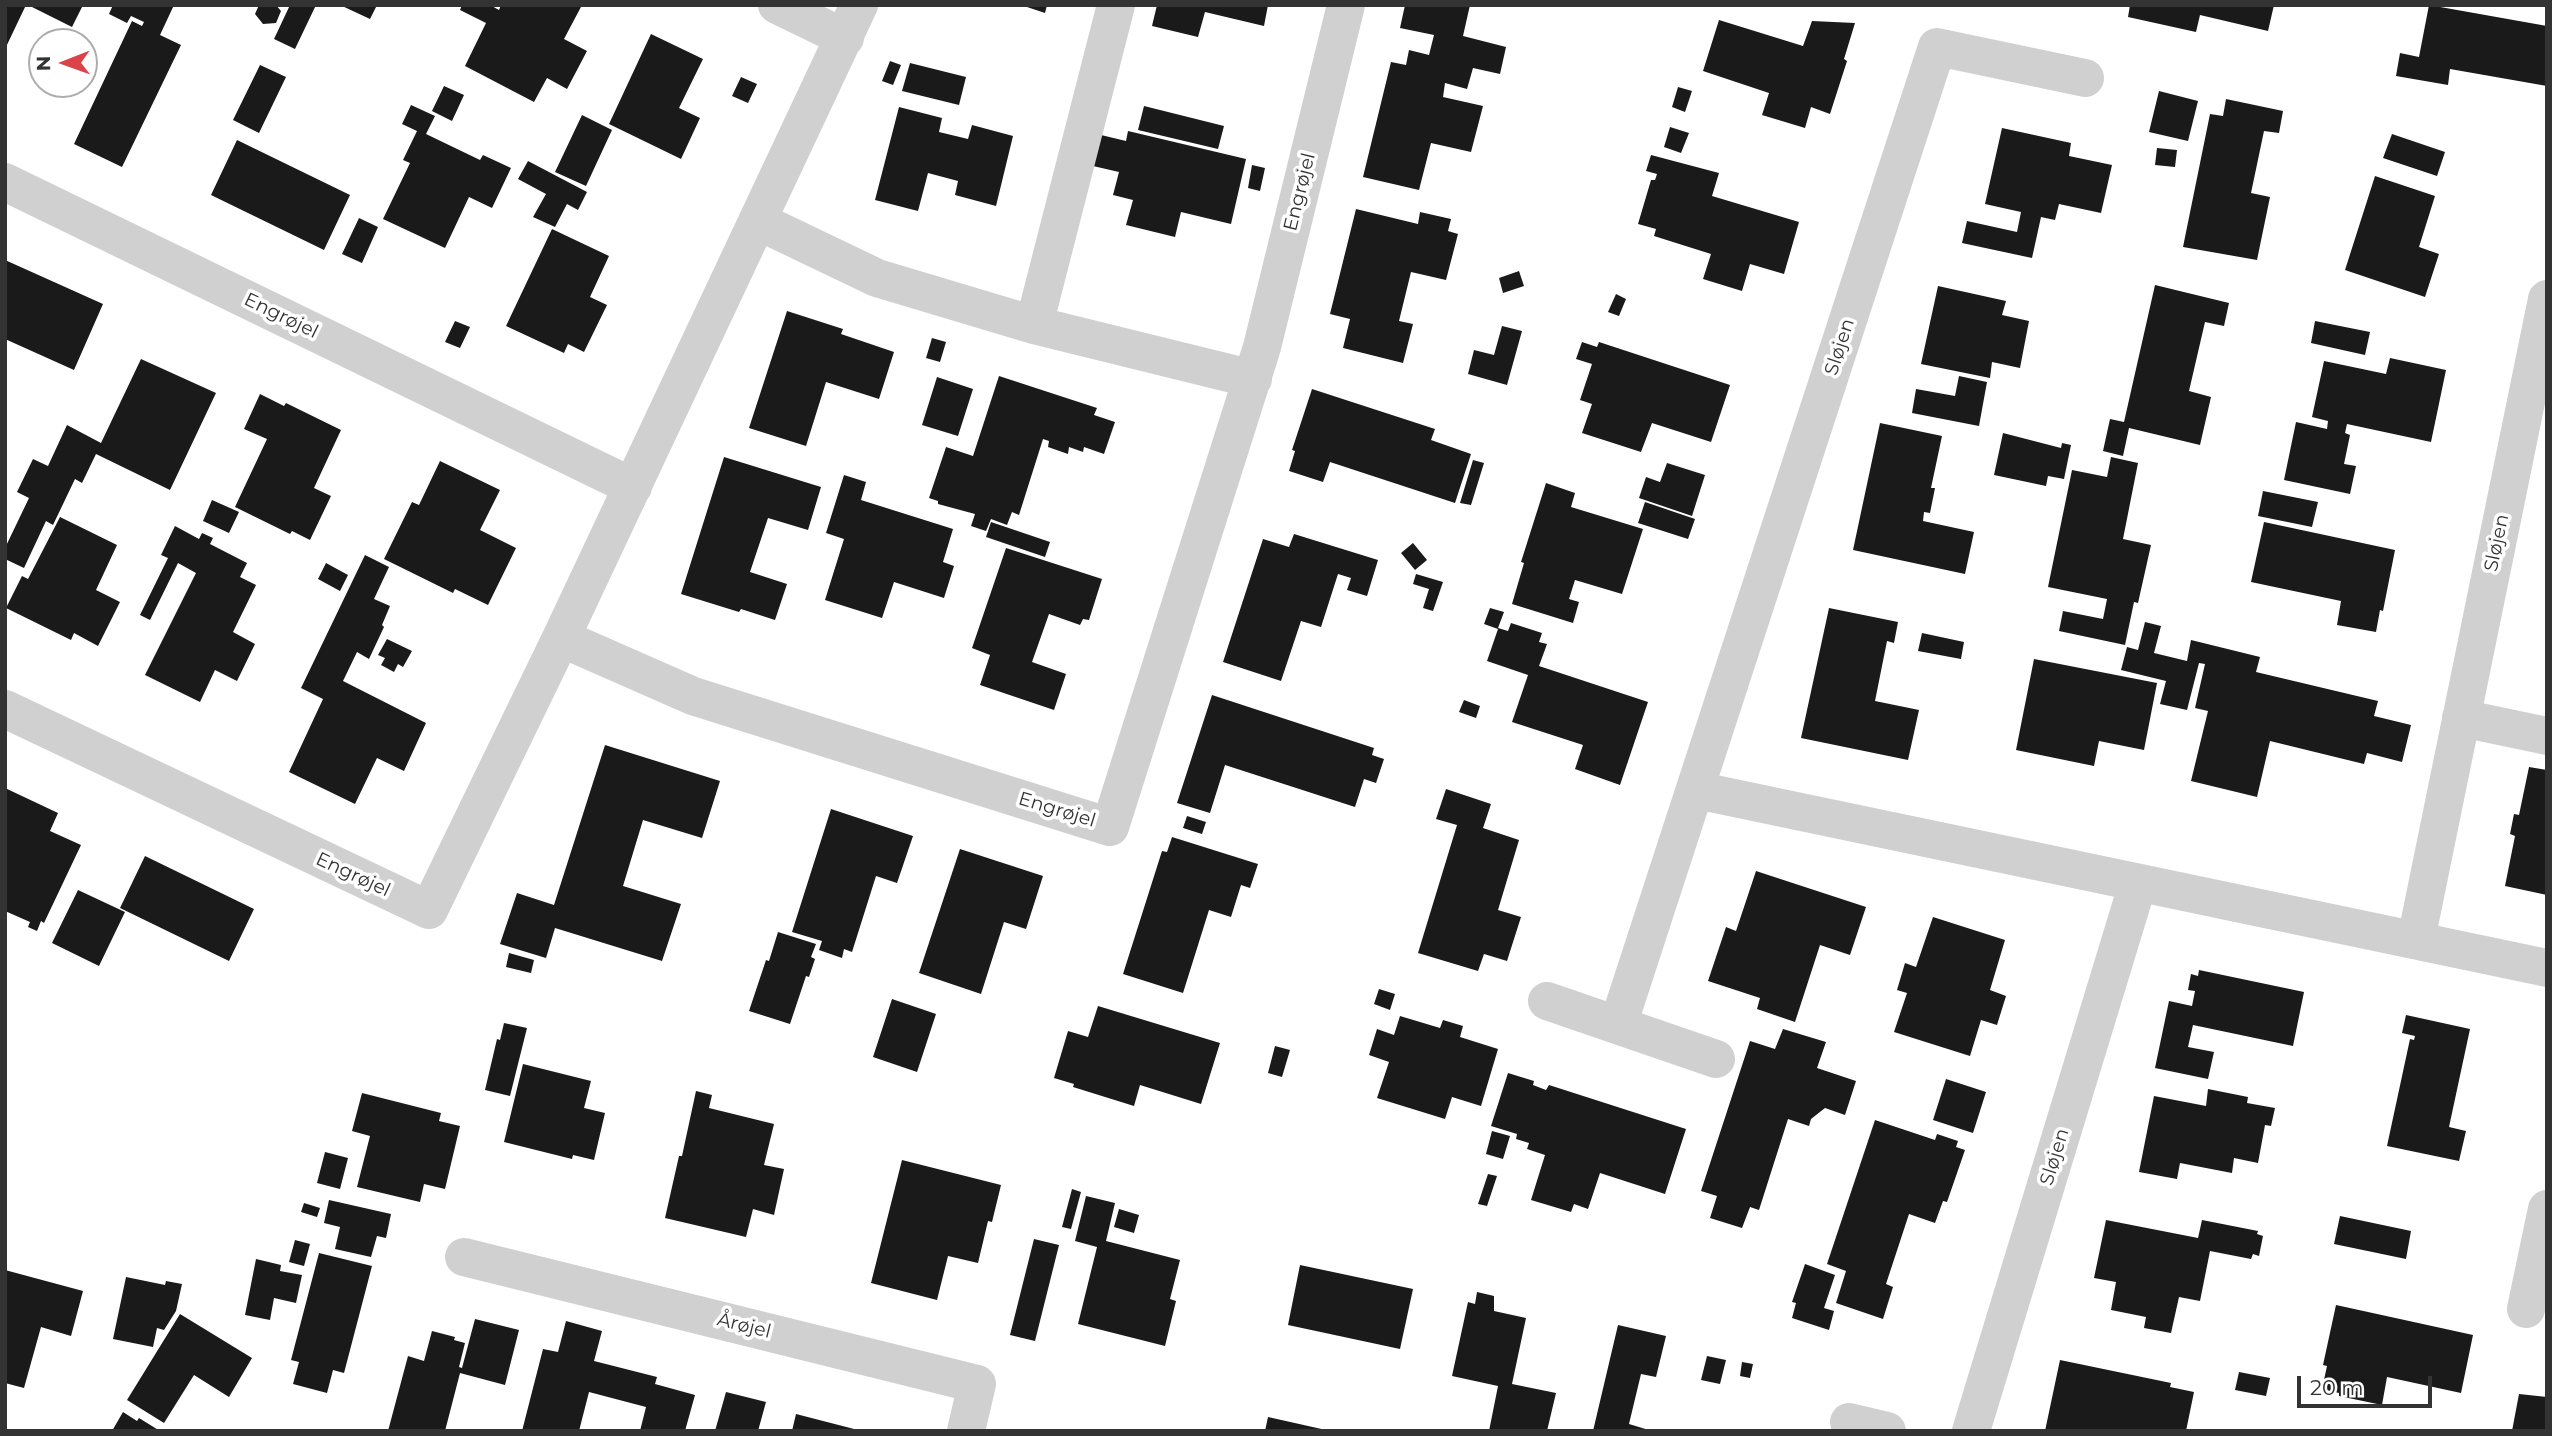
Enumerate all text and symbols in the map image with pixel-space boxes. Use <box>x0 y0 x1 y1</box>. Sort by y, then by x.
north arrow <box>28 28 98 98</box>
text: N <box>32 55 55 71</box>
street label: Engrøjel <box>1279 151 1321 233</box>
street label: Engrøjel <box>240 288 322 344</box>
street label: Sløjen <box>1820 316 1860 378</box>
street label: Sløjen <box>2480 512 2514 574</box>
street label: Engrøjel <box>1016 787 1098 833</box>
street label: Engrøjel <box>312 848 394 902</box>
street label: Sløjen <box>2036 1126 2074 1188</box>
street label: Årøjel <box>715 1308 773 1344</box>
scale bar <box>2300 1362 2435 1406</box>
text: 20 m <box>2310 1375 2364 1400</box>

